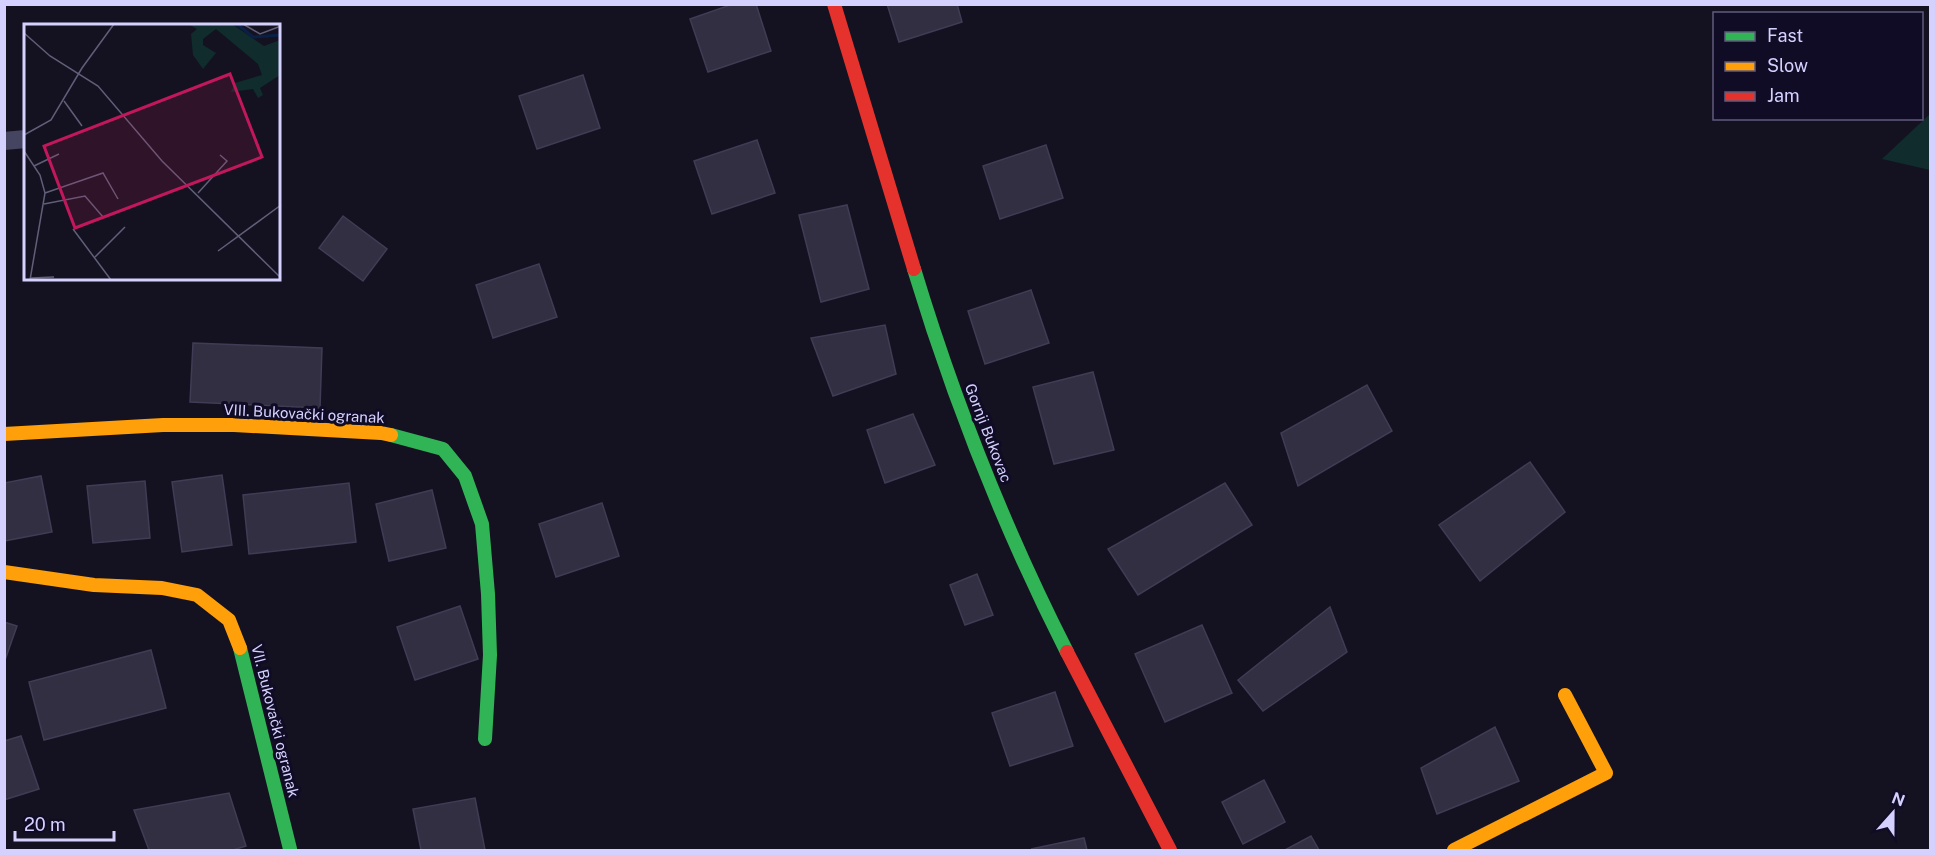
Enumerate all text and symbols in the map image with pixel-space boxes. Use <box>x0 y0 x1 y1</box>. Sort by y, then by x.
legend <box>1713 12 1923 120</box>
inset map <box>24 24 280 280</box>
text: Fast <box>1767 25 1803 46</box>
text: Slow <box>1767 55 1808 76</box>
text: Jam <box>1767 85 1800 106</box>
street label: Gornji Bukovac <box>962 381 1015 485</box>
street label: VIII. Bukovački ogranak <box>223 401 385 426</box>
street label: VII. Bukovački ogranak <box>248 643 303 799</box>
north arrow <box>1863 783 1923 843</box>
text: N <box>1889 788 1907 811</box>
scale bar <box>15 804 114 842</box>
text: 20 m <box>24 814 66 835</box>

